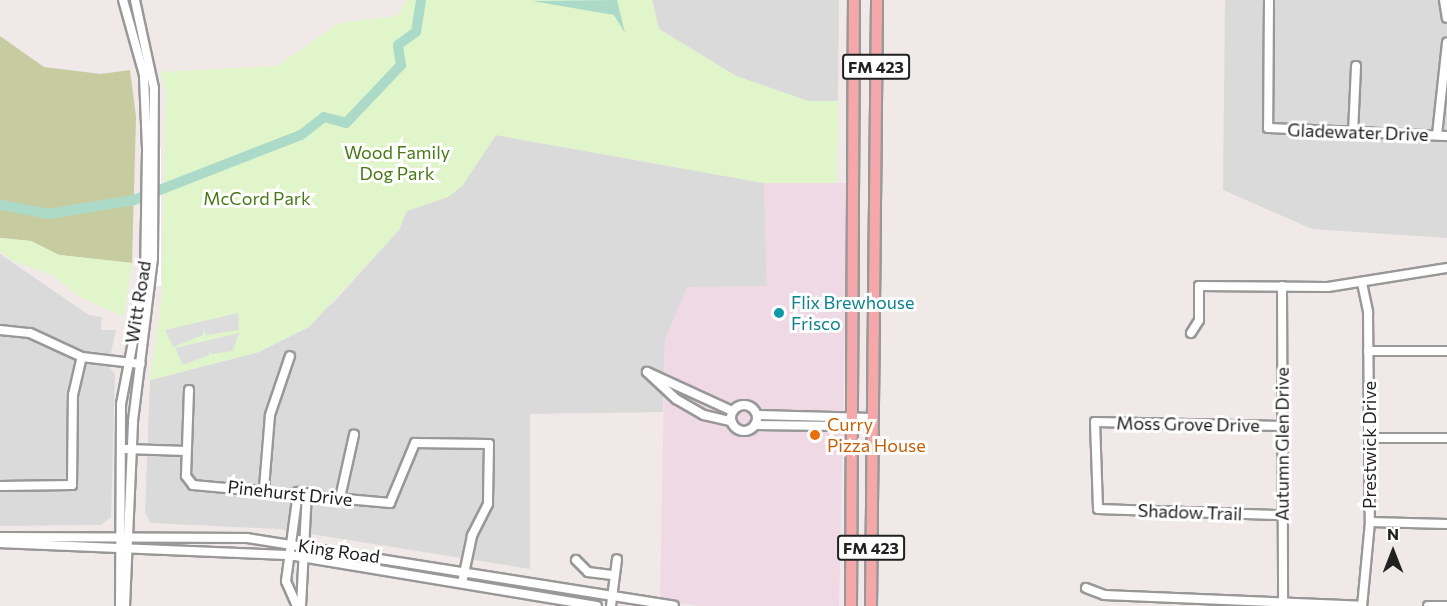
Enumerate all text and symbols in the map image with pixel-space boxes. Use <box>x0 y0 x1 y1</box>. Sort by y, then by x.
road number: FM 423 <box>842 54 910 80</box>
street label: Gladewater Drive <box>1287 119 1429 145</box>
park label: Wood Family Dog Park <box>344 142 450 184</box>
park label: McCord Park <box>203 187 311 209</box>
street label: Witt Road <box>121 259 155 345</box>
place label: Flix Brewhouse Frisco <box>791 292 915 334</box>
marker: Flix Brewhouse Frisco <box>772 306 786 320</box>
street label: Autumn Glen Drive <box>1271 367 1293 521</box>
street label: Prestwick Drive <box>1358 381 1380 509</box>
street label: Moss Grove Drive <box>1116 412 1260 436</box>
place label: Curry Pizza House <box>827 414 926 456</box>
marker: Curry Pizza House <box>808 428 822 442</box>
street label: Pinehurst Drive <box>227 476 353 510</box>
street label: Shadow Trail <box>1137 499 1243 525</box>
north arrow <box>1363 522 1423 582</box>
text: N <box>1387 524 1399 543</box>
street label: King Road <box>297 535 381 567</box>
road number: FM 423 <box>836 535 906 561</box>

